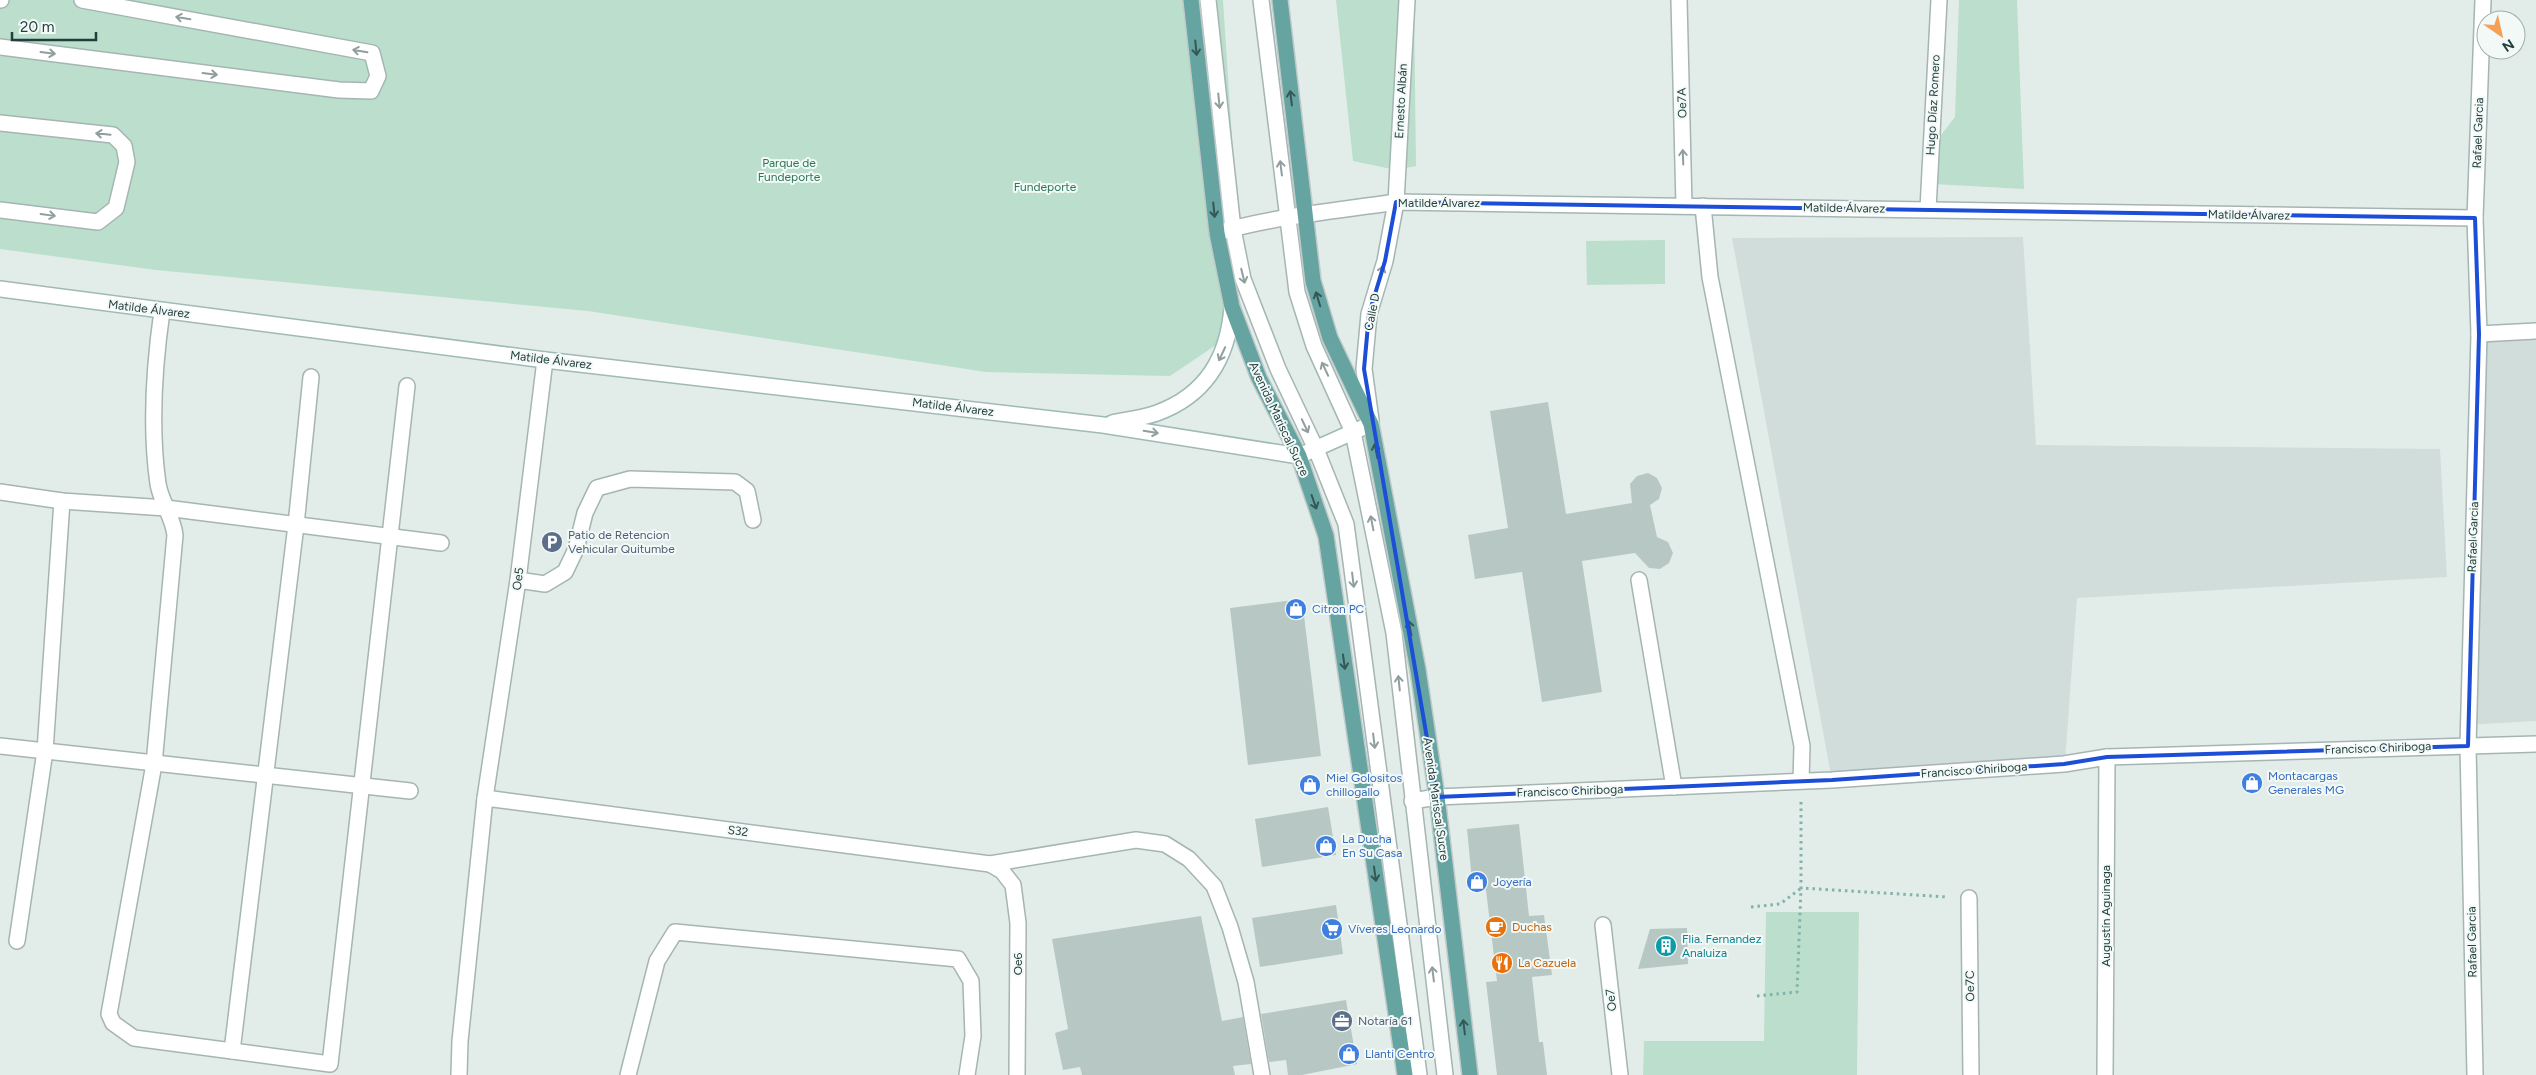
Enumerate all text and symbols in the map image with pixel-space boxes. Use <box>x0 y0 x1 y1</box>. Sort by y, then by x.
scale bar <box>12 10 96 42</box>
north arrow <box>2476 10 2526 60</box>
one-way arrow <box>175 13 191 23</box>
text: 20 m <box>20 18 54 36</box>
text: N <box>2499 35 2517 55</box>
one-way arrow <box>1191 40 1201 56</box>
one-way arrow <box>352 45 368 55</box>
one-way arrow <box>40 48 56 58</box>
street label: Hugo Díaz Romero <box>1923 54 1943 156</box>
street label: Ernesto Albán <box>1392 63 1410 139</box>
one-way arrow <box>201 69 217 79</box>
street label: Oe7A <box>1674 88 1690 118</box>
one-way arrow <box>1286 90 1296 106</box>
one-way arrow <box>1214 92 1224 108</box>
street label: Rafael Garcia <box>2470 97 2486 169</box>
one-way arrow <box>95 129 111 139</box>
one-way arrow <box>1678 149 1688 166</box>
park label: Parque de Fundeporte <box>758 156 821 184</box>
one-way arrow <box>1276 160 1286 176</box>
park label: Fundeporte <box>1014 180 1077 194</box>
street label: Matilde Álvarez <box>1398 196 1480 210</box>
street label: Matilde Álvarez <box>1803 200 1885 216</box>
one-way arrow <box>1209 202 1219 218</box>
street label: Matilde Álvarez <box>2208 207 2290 223</box>
one-way arrow <box>40 211 56 221</box>
one-way arrow <box>1377 265 1387 281</box>
one-way arrow <box>1239 268 1248 284</box>
one-way arrow <box>1313 291 1323 307</box>
street label: Calle D <box>1362 292 1382 332</box>
street label: Matilde Álvarez <box>107 297 191 321</box>
one-way arrow <box>1217 346 1226 361</box>
street label: Matilde Álvarez <box>509 348 593 372</box>
street label: Avenida Mariscal Sucre <box>1246 360 1312 479</box>
one-way arrow <box>1319 362 1329 377</box>
street label: Matilde Álvarez <box>911 395 995 419</box>
one-way arrow <box>1301 418 1310 433</box>
one-way arrow <box>1143 428 1159 438</box>
one-way arrow <box>1371 443 1381 459</box>
one-way arrow <box>1310 494 1320 510</box>
street label: Rafael Garcia <box>2465 501 2481 573</box>
one-way arrow <box>1367 516 1377 532</box>
place label: Patio de Retencion Vehicular Quitumbe <box>568 528 675 556</box>
parking icon: Patio de Retencion Vehicular Quitumbe <box>540 530 564 554</box>
street label: Oe5 <box>509 567 527 591</box>
one-way arrow <box>1348 572 1358 588</box>
shop icon: Citron PC <box>1284 597 1308 621</box>
place label: Citron PC <box>1312 602 1365 616</box>
one-way arrow <box>1404 620 1414 636</box>
one-way arrow <box>1340 653 1350 669</box>
one-way arrow <box>1394 676 1404 692</box>
one-way arrow <box>1369 733 1379 749</box>
street label: Avenida Mariscal Sucre <box>1420 736 1452 862</box>
street label: Francisco Chiriboga <box>2324 739 2432 757</box>
street label: Francisco Chiriboga <box>1920 759 2028 781</box>
place label: Montacargas Generales MG <box>2268 769 2344 797</box>
place label: Miel Golositos chillogallo <box>1326 771 1403 799</box>
shop icon: Montacargas Generales MG <box>2240 771 2264 795</box>
shop icon: Miel Golositos chillogallo <box>1298 773 1322 797</box>
street label: Francisco Chiriboga <box>1516 782 1624 800</box>
street label: S32 <box>727 823 749 839</box>
place label: La Ducha En Su Casa <box>1342 832 1402 860</box>
shop icon: La Ducha En Su Casa <box>1314 834 1338 858</box>
street label: Augustín Aguinaga <box>2099 865 2113 967</box>
one-way arrow <box>1371 866 1381 882</box>
shop icon: Joyería <box>1465 870 1489 894</box>
place label: Joyería <box>1493 875 1532 889</box>
street label: Rafael Garcia <box>2464 906 2480 978</box>
cafe icon: Duchas <box>1484 915 1508 939</box>
supermarket icon: Víveres Leonardo <box>1320 917 1344 941</box>
place label: Duchas <box>1512 920 1552 934</box>
place label: Víveres Leonardo <box>1348 922 1442 936</box>
place label: Flia. Fernandez Analuiza <box>1682 932 1762 960</box>
building icon: Flia. Fernandez Analuiza <box>1654 934 1678 958</box>
restaurant icon: La Cazuela <box>1490 951 1514 975</box>
street label: Oe6 <box>1011 952 1025 975</box>
place label: La Cazuela <box>1518 956 1576 970</box>
one-way arrow <box>1428 967 1438 983</box>
street label: Oe7C <box>1963 970 1977 1002</box>
street label: Oe7 <box>1603 988 1619 1012</box>
office icon: Notaría 61 <box>1330 1009 1354 1033</box>
place label: Notaría 61 <box>1358 1014 1413 1028</box>
one-way arrow <box>1459 1019 1469 1035</box>
shop icon: Llanti Centro <box>1337 1042 1361 1066</box>
place label: Llanti Centro <box>1365 1047 1434 1061</box>

